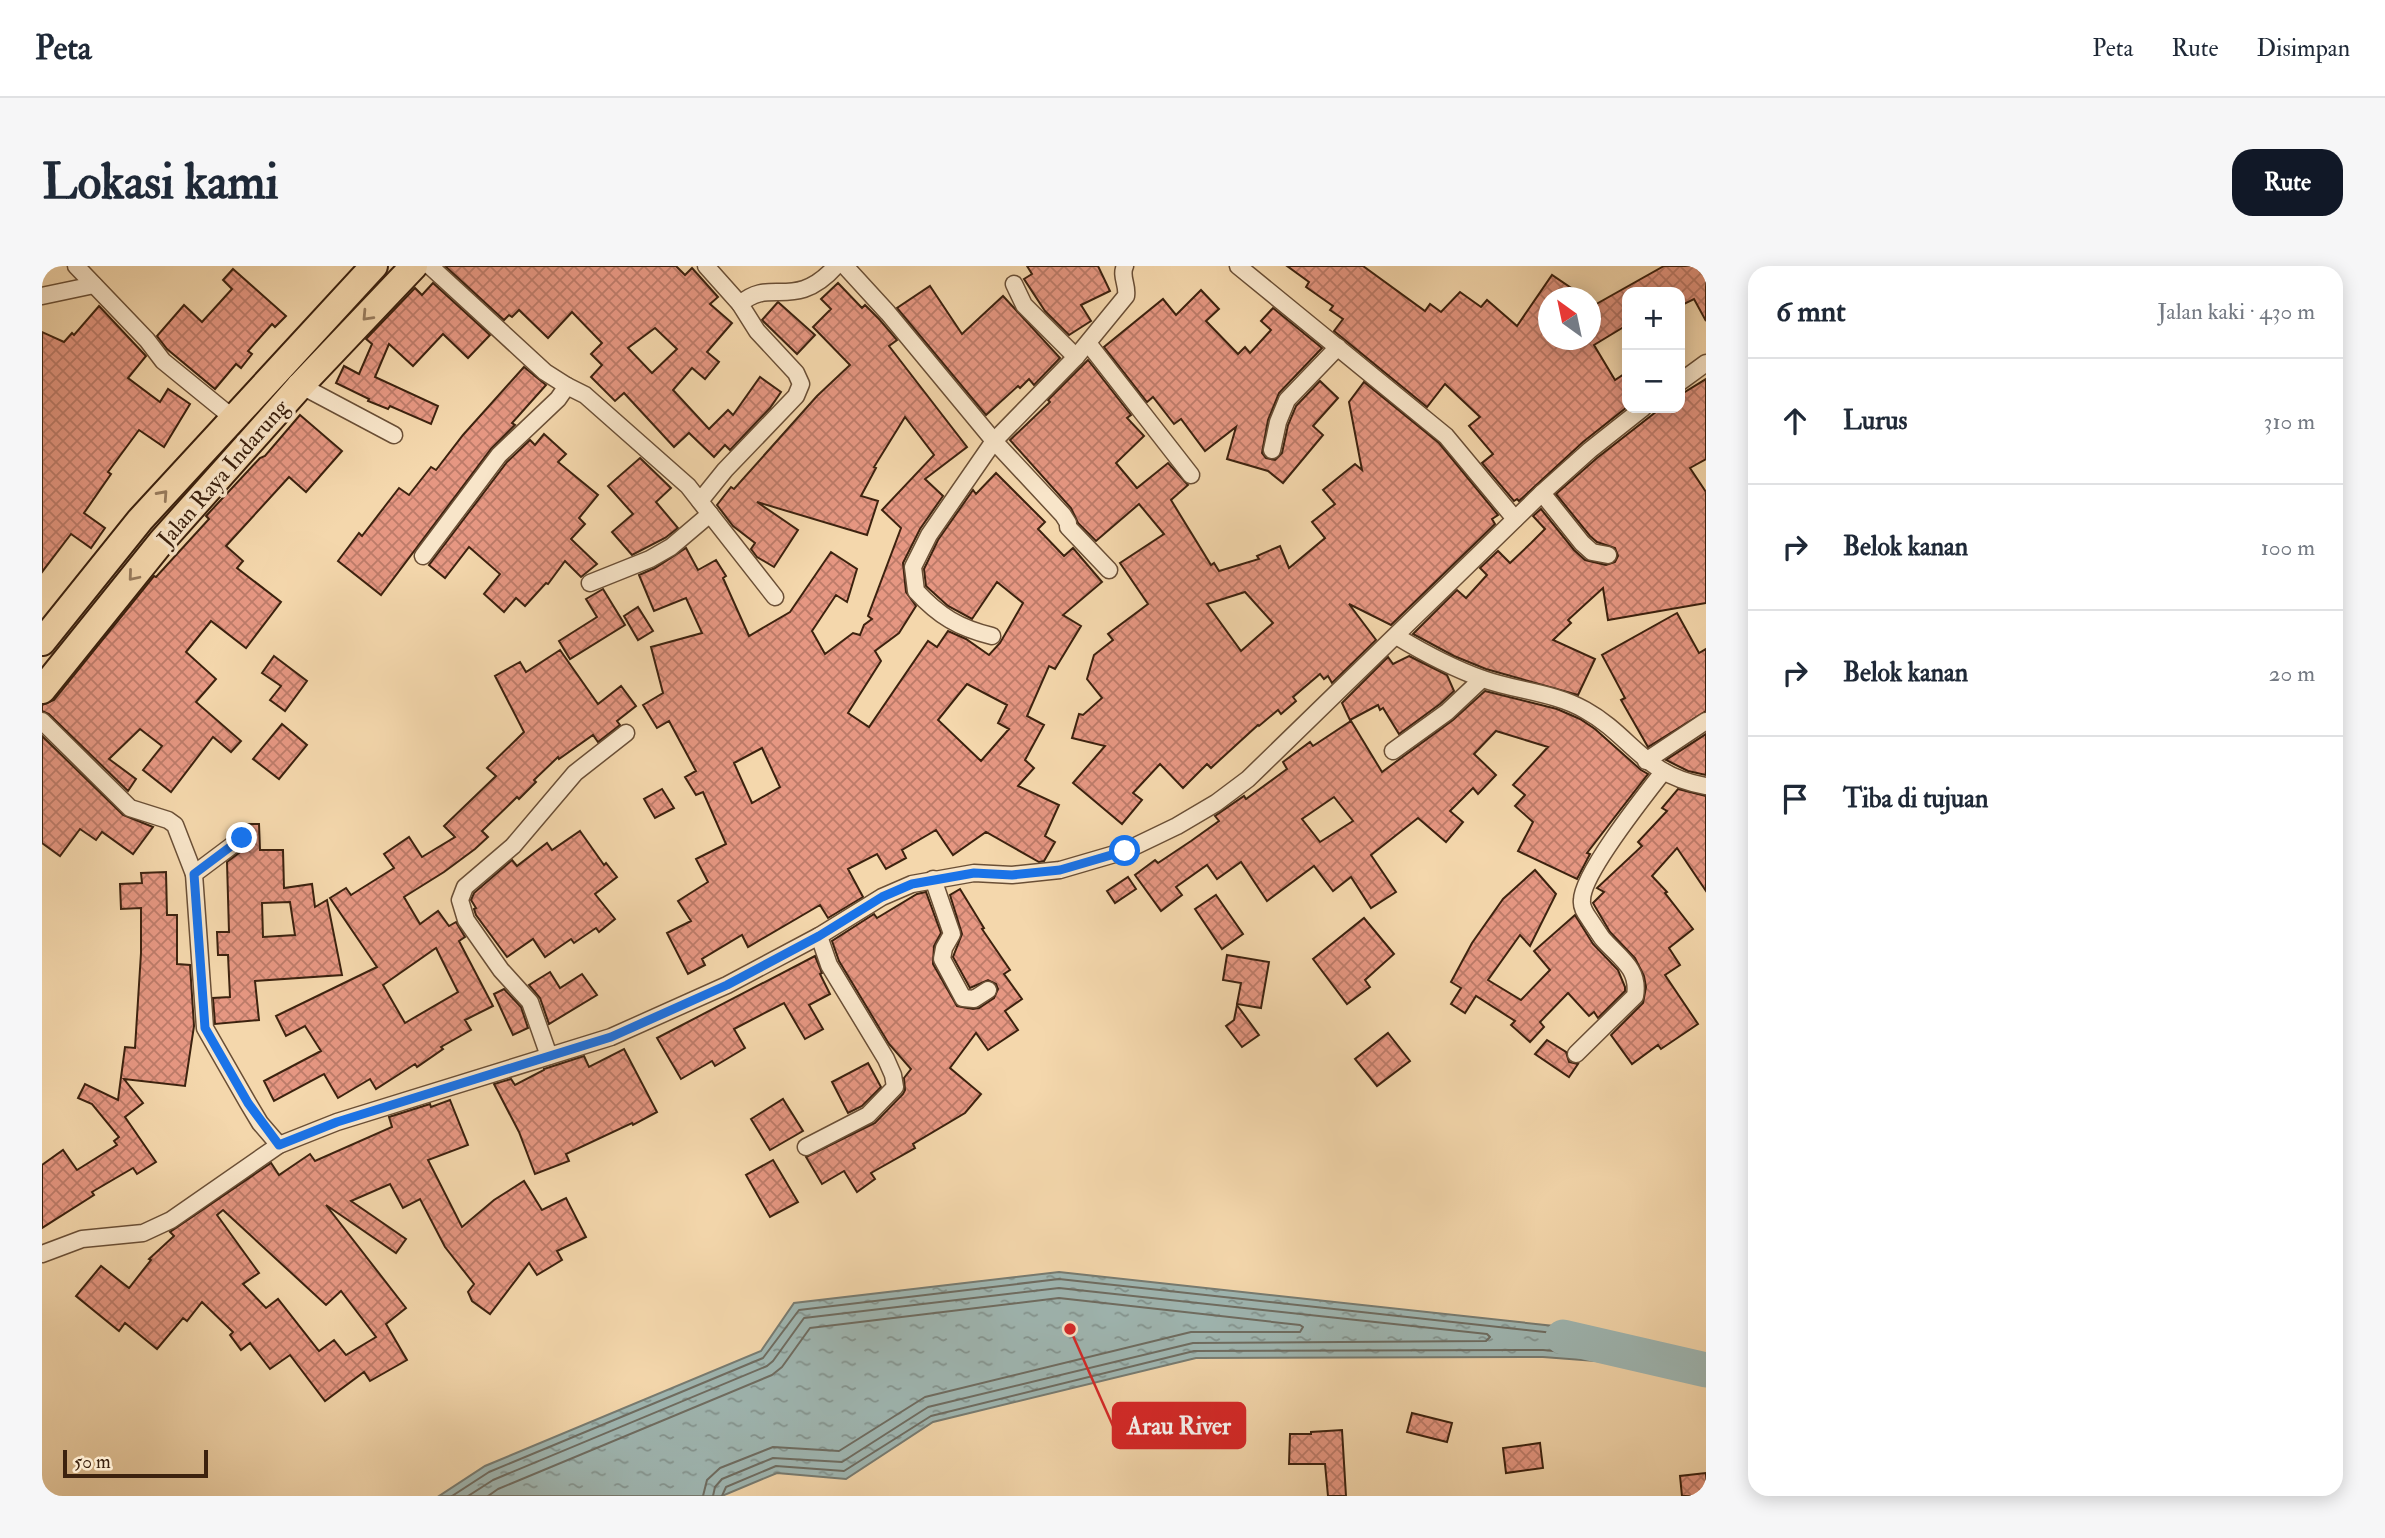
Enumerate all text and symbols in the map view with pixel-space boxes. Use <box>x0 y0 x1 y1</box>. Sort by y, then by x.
text: Peta <box>35 28 92 69</box>
text: Peta <box>2092 33 2133 64</box>
text: Rute <box>2171 33 2219 64</box>
text: Disimpan <box>2257 33 2350 64</box>
button: Rute <box>2232 149 2343 216</box>
text: Lokasi kami <box>42 152 279 213</box>
north arrow <box>1538 287 1601 350</box>
map controls <box>1622 287 1685 413</box>
button: + <box>1622 287 1685 350</box>
text: 6 mnt <box>1776 293 1846 330</box>
text: Jalan kaki · 430 m <box>2157 297 2315 326</box>
one-way arrow <box>363 308 376 321</box>
button: − <box>1622 350 1685 413</box>
street label: Jalan Raya Indarung <box>150 393 295 553</box>
icon: ahead <box>1776 402 1814 440</box>
text: Lurus <box>1843 405 1907 437</box>
text: 310 m <box>2264 407 2315 436</box>
one-way arrow <box>155 490 167 503</box>
icon: right <box>1776 528 1814 566</box>
text: Belok kanan <box>1843 531 1968 563</box>
text: 100 m <box>2261 533 2315 562</box>
one-way arrow <box>129 568 141 581</box>
icon: right <box>1776 654 1814 692</box>
text: Belok kanan <box>1843 657 1968 689</box>
text: 20 m <box>2269 659 2315 688</box>
icon: arrive <box>1776 780 1814 818</box>
text: Tiba di tujuan <box>1843 783 1988 815</box>
route end <box>226 822 257 853</box>
route start <box>1109 835 1140 866</box>
callout: Arau River <box>1113 1403 1245 1448</box>
text: Arau River <box>1126 1411 1232 1442</box>
scale bar <box>63 1447 208 1479</box>
text: 50 m <box>74 1450 111 1474</box>

